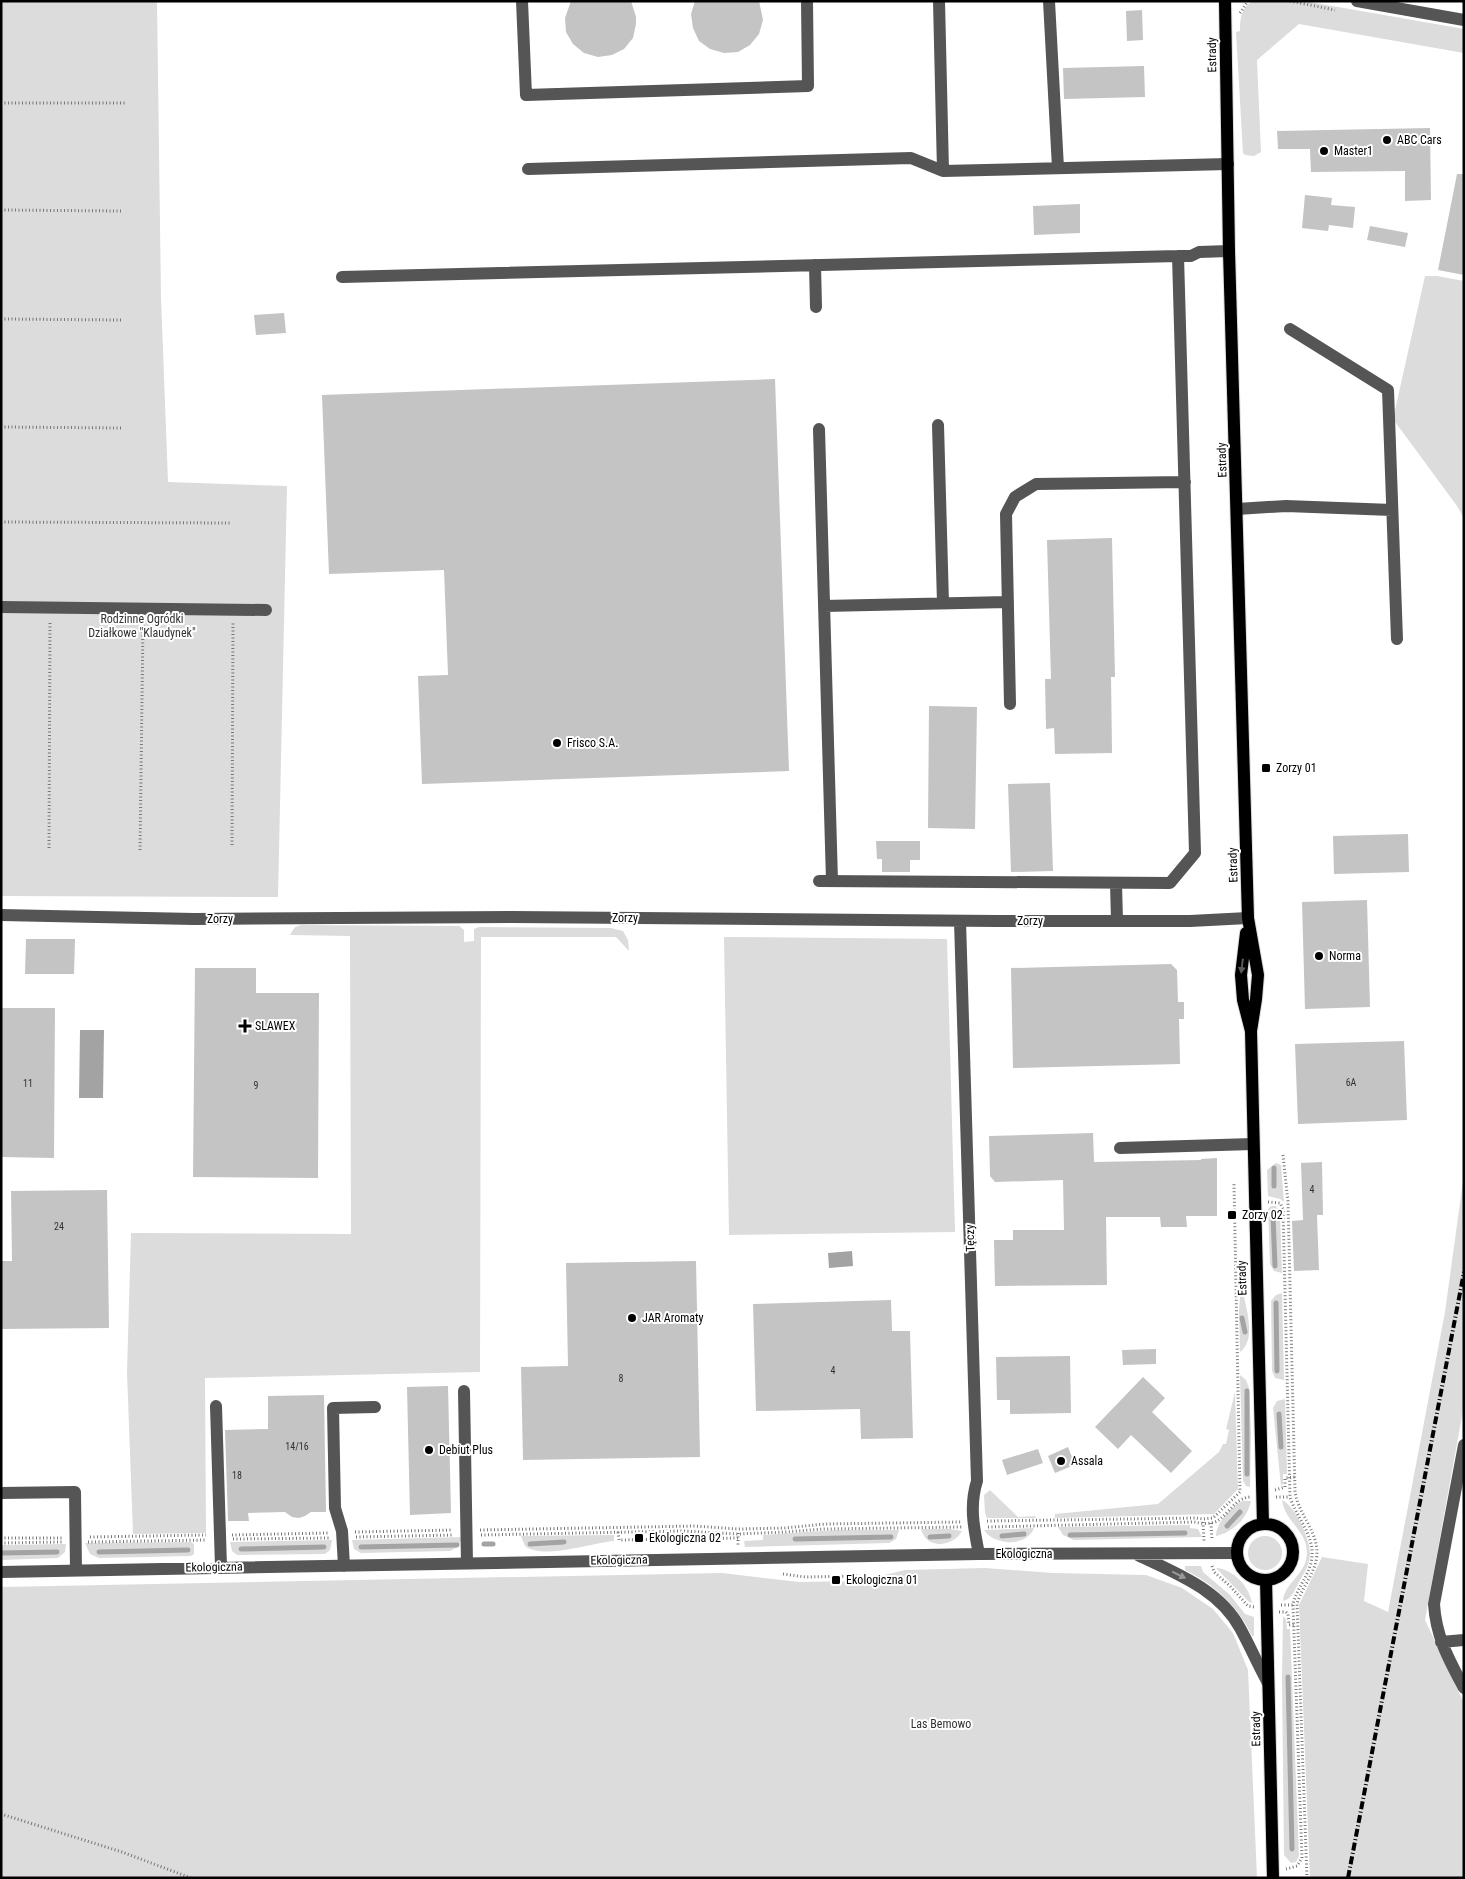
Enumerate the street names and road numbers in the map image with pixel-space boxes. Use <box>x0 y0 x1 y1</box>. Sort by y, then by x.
street label: Estrady <box>1205 37 1219 73</box>
street label: Estrady <box>1214 442 1230 478</box>
street label: Estrady <box>1225 847 1241 883</box>
street label: Zorzy <box>612 911 638 925</box>
street label: Zorzy <box>207 912 233 926</box>
street label: Zorzy <box>1017 914 1043 928</box>
street label: Tęczy <box>963 1224 977 1252</box>
street label: Estrady <box>1234 1260 1250 1296</box>
street label: Ekologiczna <box>995 1547 1053 1561</box>
street label: Ekologiczna <box>590 1552 648 1567</box>
street label: Ekologiczna <box>185 1559 243 1574</box>
street label: Estrady <box>1249 1711 1263 1747</box>

